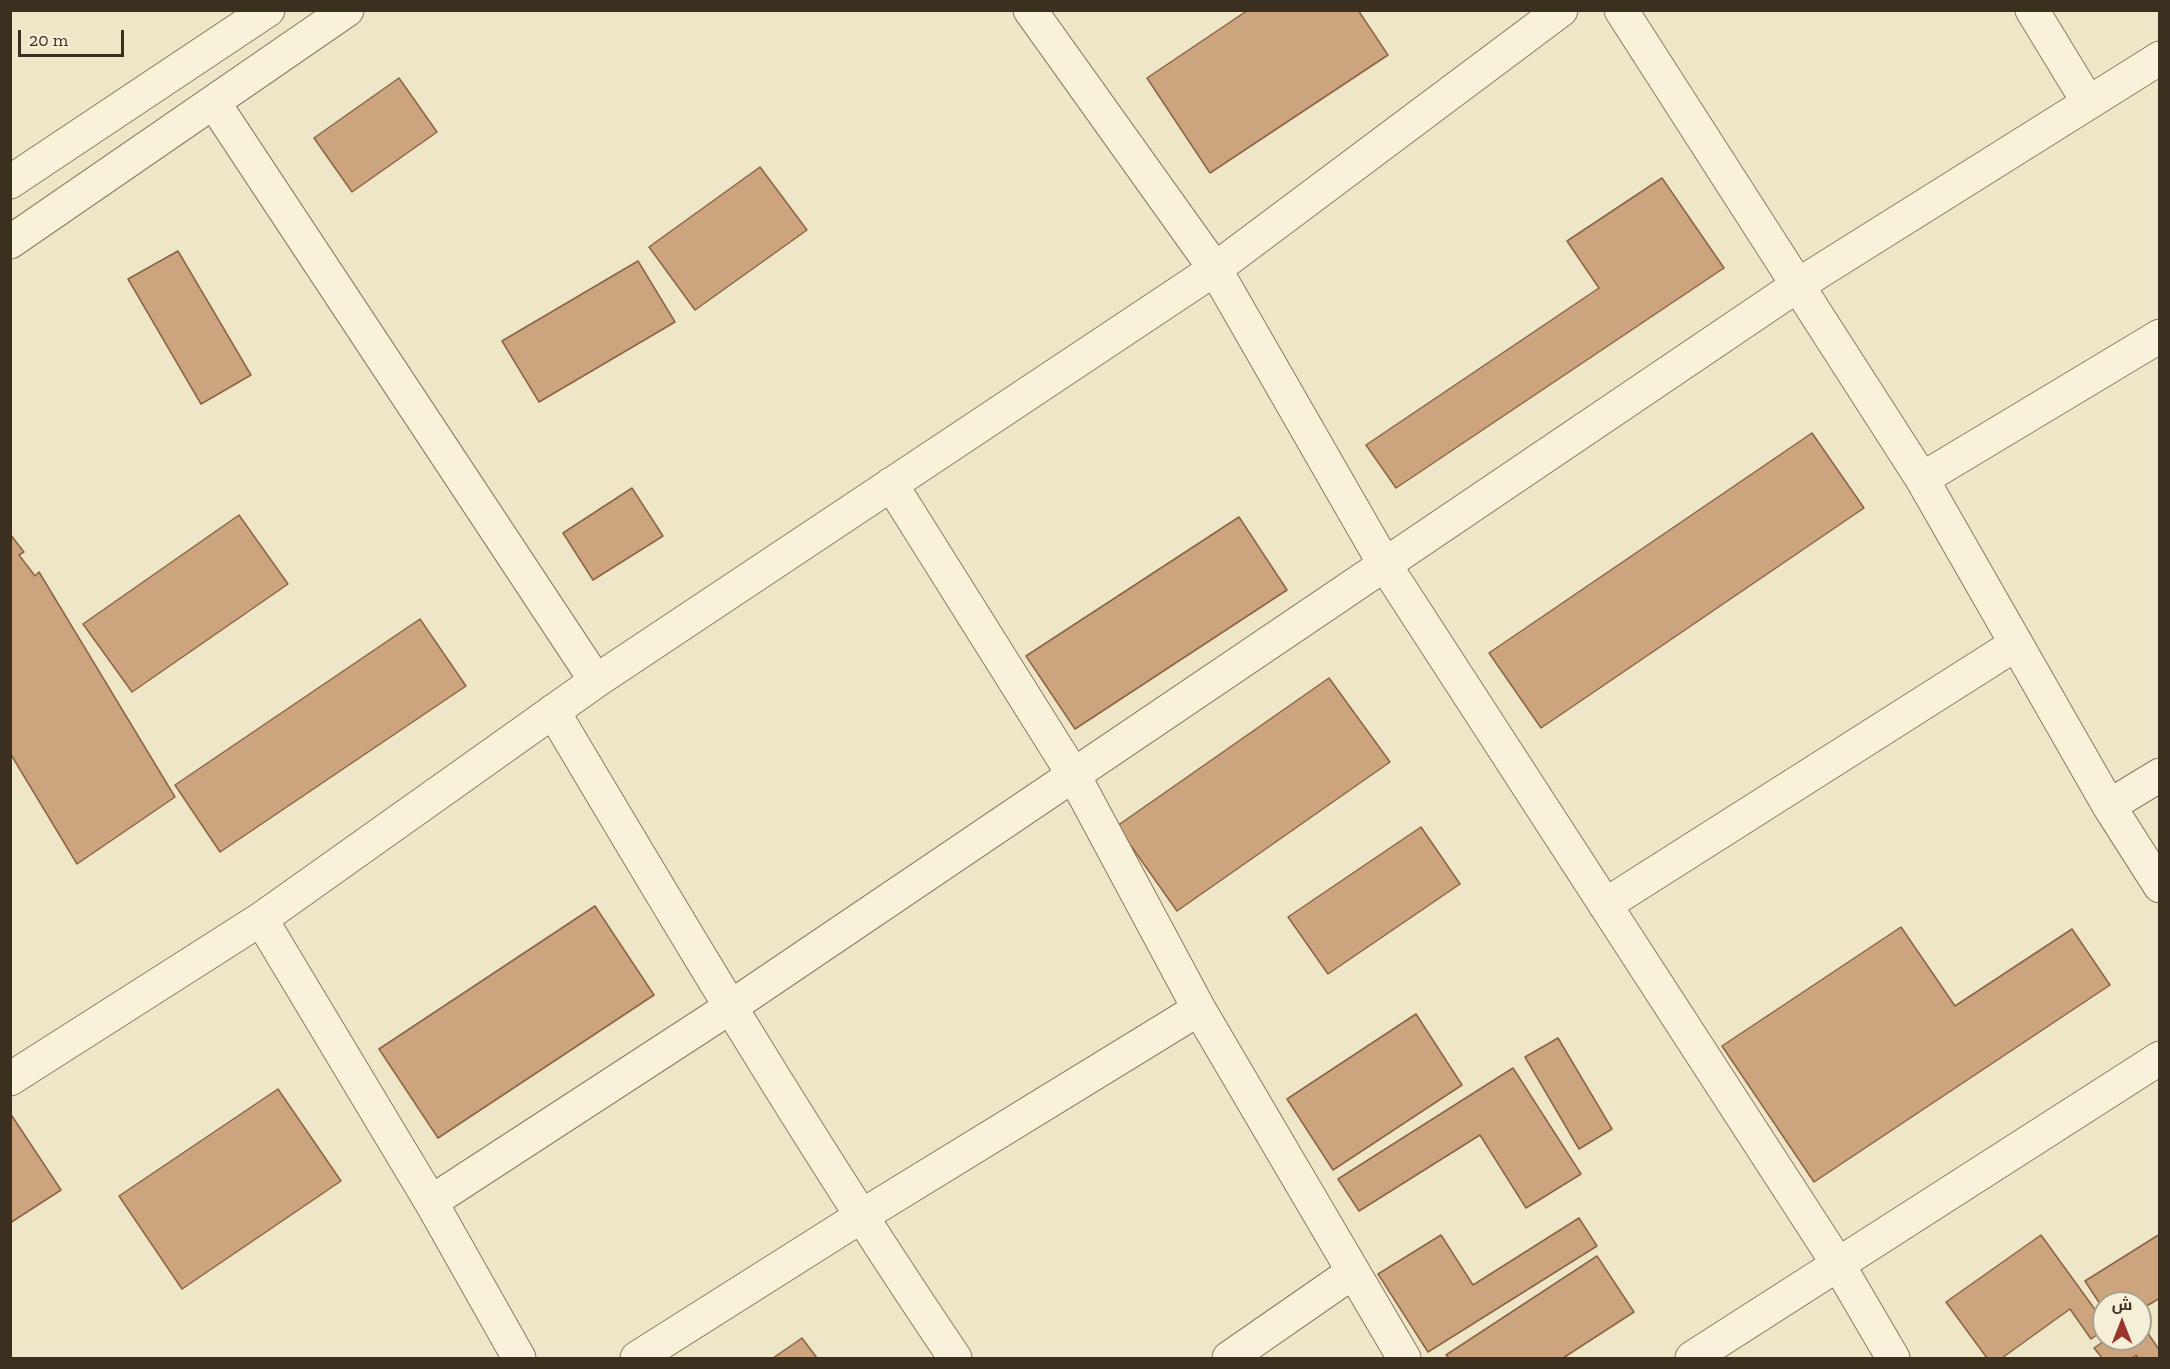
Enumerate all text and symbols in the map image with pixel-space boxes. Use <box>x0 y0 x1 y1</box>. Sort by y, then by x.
scale bar <box>21 18 128 56</box>
text: 20 m <box>29 29 68 51</box>
north arrow <box>2092 1291 2152 1351</box>
text: ش <box>2112 1295 2132 1314</box>

